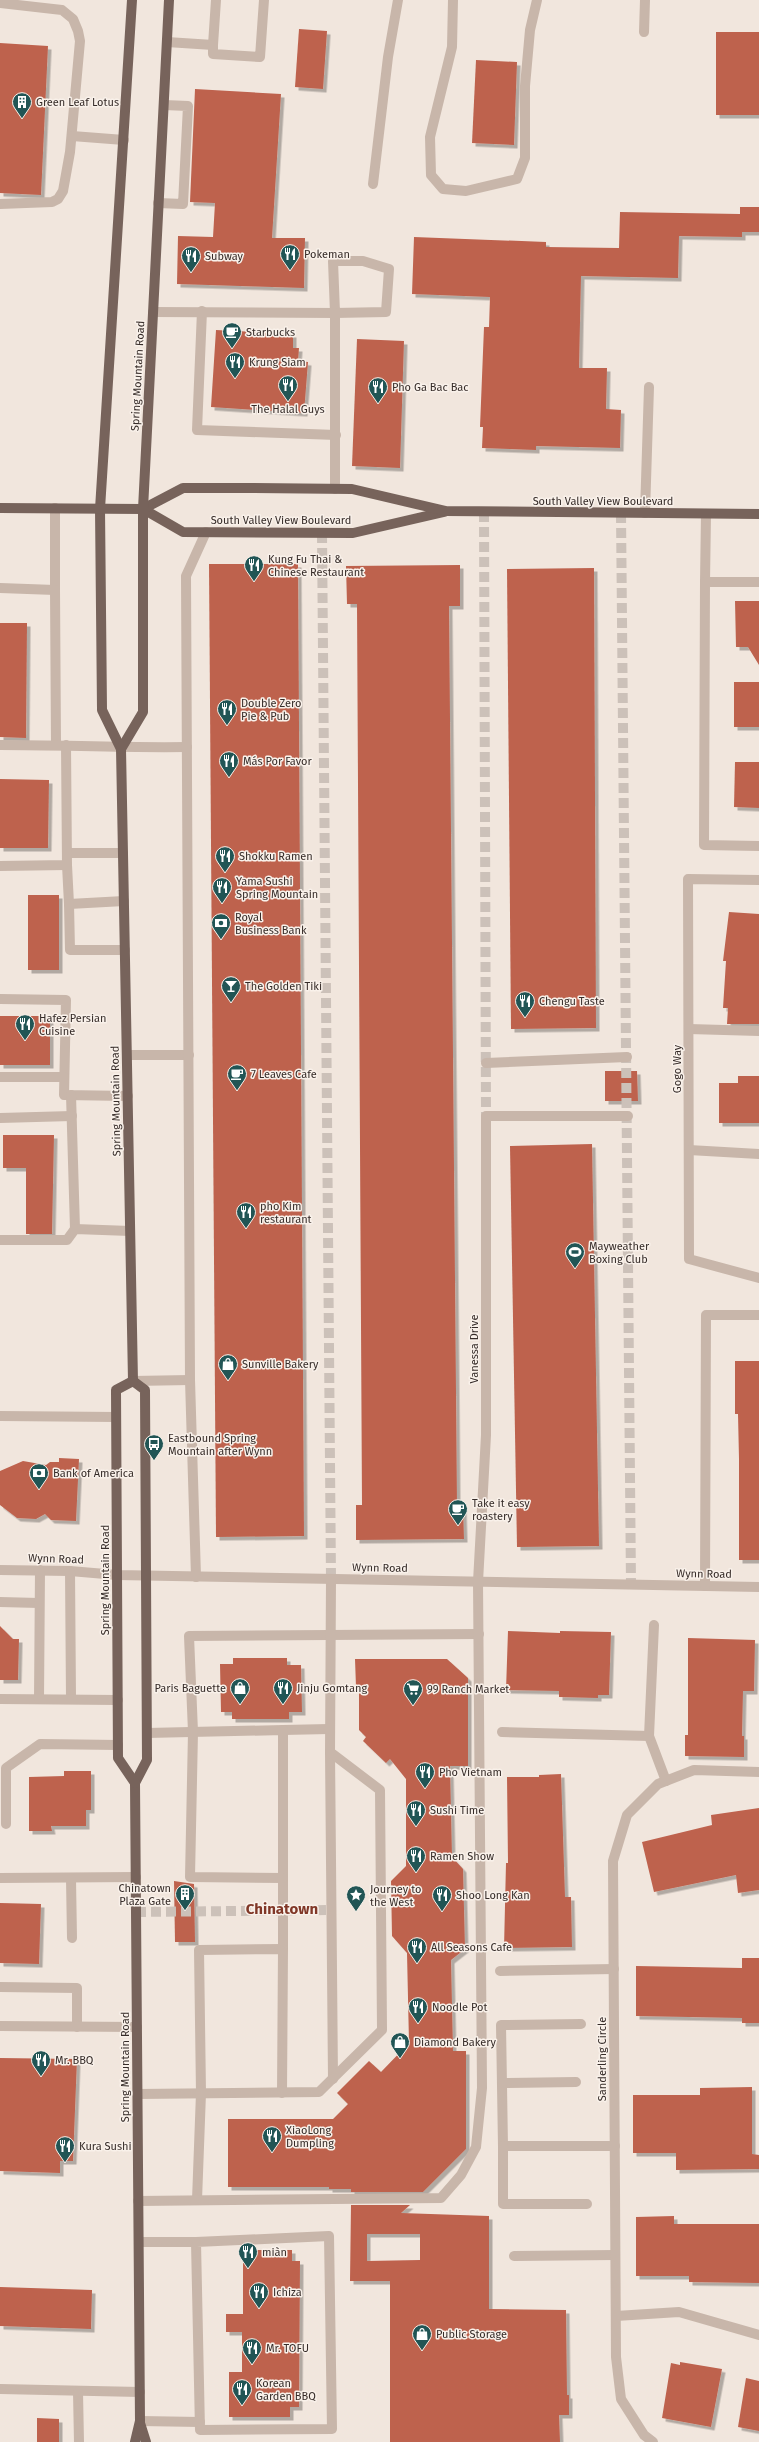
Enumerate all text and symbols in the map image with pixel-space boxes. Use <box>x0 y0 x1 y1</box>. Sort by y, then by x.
building icon: Green Leaf Lotus <box>11 91 33 119</box>
place label: Green Leaf Lotus <box>36 96 119 109</box>
restaurant icon: Pokeman <box>279 243 301 271</box>
restaurant icon: Subway <box>180 245 202 273</box>
place label: Pokeman <box>304 248 350 261</box>
place label: Subway <box>205 250 244 263</box>
street label: Spring Mountain Road <box>129 320 147 432</box>
cafe icon: Starbucks <box>221 321 243 349</box>
place label: Starbucks <box>246 326 295 339</box>
restaurant icon: Krung Siam <box>224 351 246 379</box>
place label: Krung Siam <box>249 356 306 369</box>
restaurant icon: The Halal Guys <box>277 374 299 402</box>
restaurant icon: Pho Ga Bac Bac <box>367 376 389 404</box>
place label: Pho Ga Bac Bac <box>392 381 469 394</box>
place label: The Halal Guys <box>251 403 325 416</box>
street label: South Valley View Boulevard <box>533 495 673 508</box>
street label: South Valley View Boulevard <box>211 514 351 527</box>
place label: Kung Fu Thai & Chinese Restaurant <box>268 553 364 579</box>
restaurant icon: Kung Fu Thai & Chinese Restaurant <box>243 554 265 582</box>
place label: Double Zero Pie & Pub <box>241 697 301 723</box>
restaurant icon: Double Zero Pie & Pub <box>216 698 238 726</box>
restaurant icon: Más Por Favor <box>218 750 240 778</box>
place label: Más Por Favor <box>243 755 312 768</box>
restaurant icon: Shokku Ramen <box>214 845 236 873</box>
place label: Shokku Ramen <box>239 850 313 863</box>
place label: Yama Sushi Spring Mountain <box>236 875 318 901</box>
restaurant icon: Yama Sushi Spring Mountain <box>211 876 233 904</box>
place label: Royal Business Bank <box>235 911 307 937</box>
bank icon: Royal Business Bank <box>210 912 232 940</box>
bar icon: The Golden Tiki <box>220 975 242 1003</box>
place label: The Golden Tiki <box>245 980 322 993</box>
restaurant icon: Chengu Taste <box>514 990 536 1018</box>
place label: Chengu Taste <box>539 995 605 1008</box>
place label: Hafez Persian Cuisine <box>39 1012 107 1038</box>
restaurant icon: Hafez Persian Cuisine <box>14 1013 36 1041</box>
street label: Gogo Way <box>671 1044 684 1093</box>
street label: Spring Mountain Road <box>109 1046 123 1156</box>
cafe icon: 7 Leaves Cafe <box>226 1063 248 1091</box>
place label: 7 Leaves Cafe <box>251 1068 317 1081</box>
place label: pho Kim restaurant <box>260 1200 312 1226</box>
restaurant icon: pho Kim restaurant <box>235 1201 257 1229</box>
place label: Mayweather Boxing Club <box>589 1240 650 1266</box>
sports icon: Mayweather Boxing Club <box>564 1241 586 1269</box>
street label: Vanessa Drive <box>468 1315 481 1383</box>
shop icon: Sunville Bakery <box>217 1353 239 1381</box>
place label: Sunville Bakery <box>242 1358 319 1371</box>
place label: Eastbound Spring Mountain after Wynn <box>168 1432 272 1458</box>
bus stop icon: Eastbound Spring Mountain after Wynn <box>143 1433 165 1461</box>
bank icon: Bank of America <box>28 1462 50 1490</box>
place label: Bank of America <box>53 1467 134 1480</box>
place label: Take it easy roastery <box>472 1497 530 1523</box>
cafe icon: Take it easy roastery <box>447 1498 469 1526</box>
street label: Spring Mountain Road <box>99 1525 112 1635</box>
street label: Wynn Road <box>28 1552 84 1566</box>
street label: Wynn Road <box>352 1561 408 1575</box>
street label: Wynn Road <box>676 1567 732 1581</box>
shop icon: Paris Baguette <box>229 1677 251 1705</box>
restaurant icon: Jinju Gomtang <box>272 1677 294 1705</box>
supermarket icon: 99 Ranch Market <box>402 1678 424 1706</box>
place label: Paris Baguette <box>154 1682 226 1695</box>
place label: Jinju Gomtang <box>297 1682 367 1695</box>
place label: 99 Ranch Market <box>427 1683 509 1696</box>
restaurant icon: Pho Vietnam <box>414 1761 436 1789</box>
place label: Pho Vietnam <box>439 1766 502 1779</box>
restaurant icon: Sushi Time <box>405 1799 427 1827</box>
place label: Sushi Time <box>430 1804 484 1817</box>
restaurant icon: Ramen Show <box>405 1845 427 1873</box>
place label: Ramen Show <box>430 1850 494 1863</box>
place label: Chinatown Plaza Gate <box>118 1882 171 1908</box>
building icon: Chinatown Plaza Gate <box>174 1883 196 1911</box>
place label: Journey to the West <box>370 1883 421 1909</box>
place icon: Journey to the West <box>345 1884 367 1912</box>
restaurant icon: Shoo Long Kan <box>431 1884 453 1912</box>
place label: Shoo Long Kan <box>456 1889 530 1902</box>
district label: Chinatown <box>246 1900 318 1918</box>
restaurant icon: All Seasons Cafe <box>406 1936 428 1964</box>
place label: All Seasons Cafe <box>431 1941 512 1954</box>
restaurant icon: Noodle Pot <box>407 1996 429 2024</box>
place label: Noodle Pot <box>432 2001 488 2014</box>
street label: Spring Mountain Road <box>119 2012 132 2122</box>
street label: Sanderling Circle <box>596 2017 609 2101</box>
shop icon: Diamond Bakery <box>389 2031 411 2059</box>
place label: Diamond Bakery <box>414 2036 496 2049</box>
restaurant icon: Mr. BBQ <box>30 2049 52 2077</box>
place label: Mr. BBQ <box>55 2054 94 2067</box>
place label: XiaoLong Dumpling <box>286 2124 334 2150</box>
restaurant icon: XiaoLong Dumpling <box>261 2125 283 2153</box>
restaurant icon: Kura Sushi <box>54 2135 76 2163</box>
place label: Kura Sushi <box>79 2140 132 2153</box>
restaurant icon: miàn <box>237 2241 259 2269</box>
place label: miàn <box>262 2246 287 2259</box>
restaurant icon: Ichiza <box>248 2281 270 2309</box>
place label: Ichiza <box>273 2286 302 2299</box>
shop icon: Public Storage <box>411 2323 433 2351</box>
place label: Public Storage <box>436 2328 507 2341</box>
restaurant icon: Mr. TOFU <box>241 2337 263 2365</box>
place label: Mr. TOFU <box>266 2342 309 2355</box>
place label: Korean Garden BBQ <box>256 2377 316 2403</box>
restaurant icon: Korean Garden BBQ <box>231 2378 253 2406</box>

